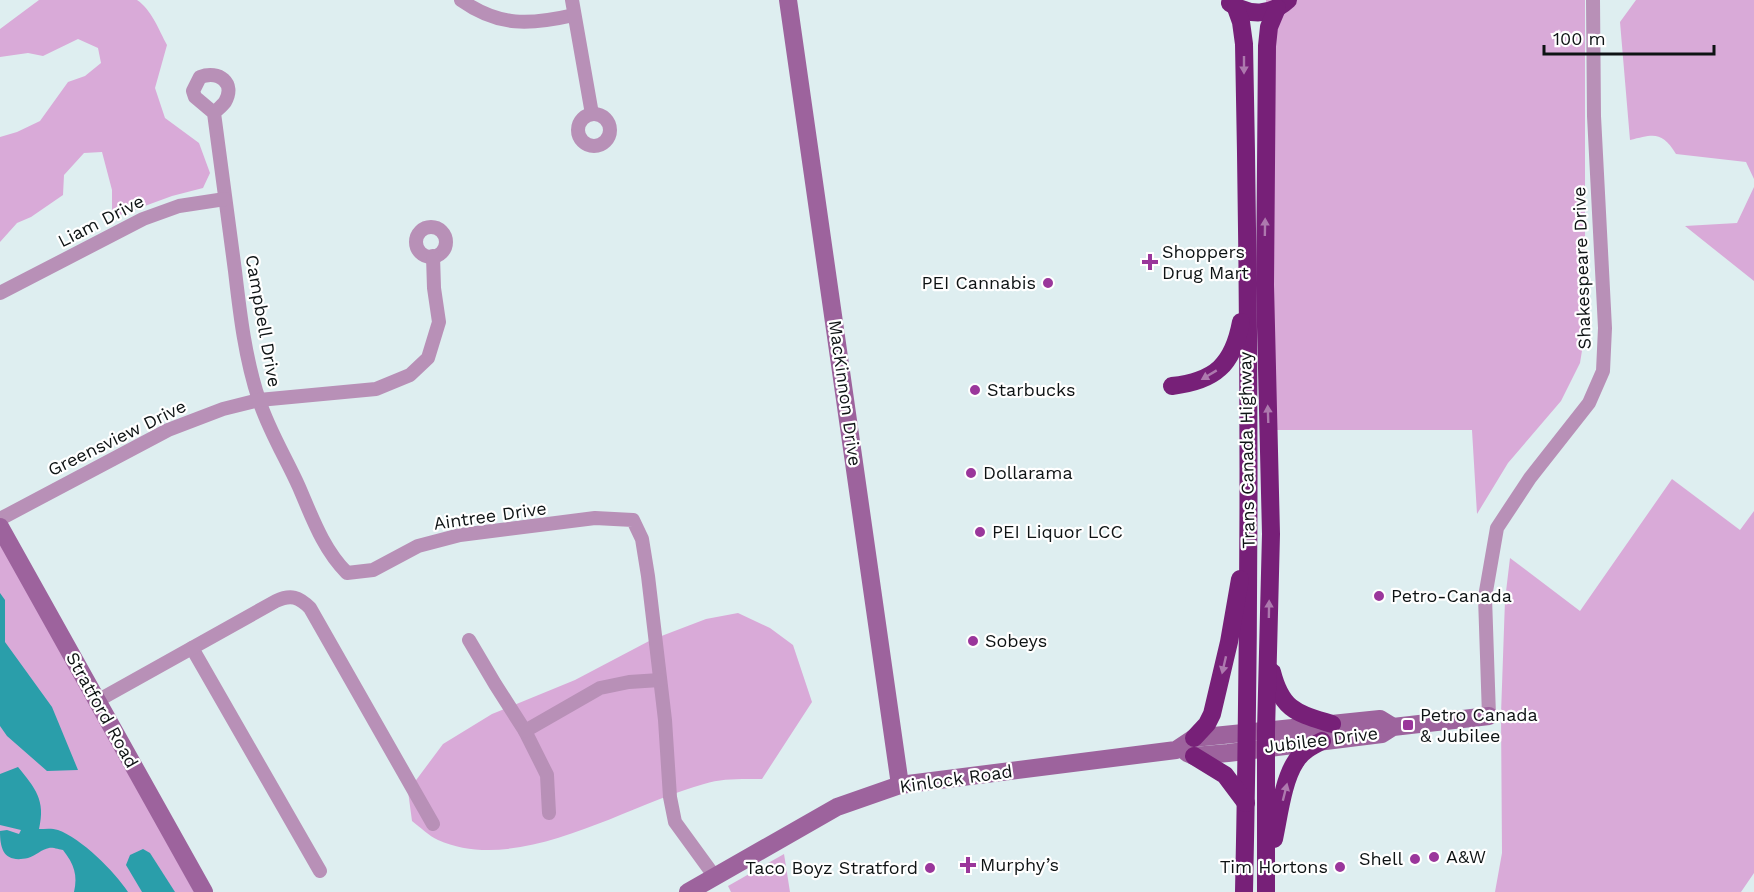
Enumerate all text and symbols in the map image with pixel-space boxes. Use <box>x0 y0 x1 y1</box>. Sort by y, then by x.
scale bar <box>1544 18 1714 56</box>
text: 100 m <box>1553 28 1606 49</box>
one-way arrow <box>1239 56 1249 75</box>
street label: Shakespeare Drive <box>1568 186 1595 350</box>
street label: Liam Drive <box>54 190 147 251</box>
one-way arrow <box>1260 217 1270 236</box>
place label: Shoppers Drug Mart <box>1162 241 1249 283</box>
street label: Campbell Drive <box>242 253 285 389</box>
marker: Shoppers Drug Mart <box>1143 255 1157 269</box>
place label: PEI Cannabis <box>922 272 1036 293</box>
marker: PEI Cannabis <box>1041 276 1055 290</box>
street label: MacKinnon Drive <box>825 319 866 467</box>
street label: Trans Canada Highway <box>1234 351 1259 549</box>
one-way arrow <box>1201 370 1217 381</box>
place label: Starbucks <box>987 379 1076 400</box>
marker: Starbucks <box>968 383 982 397</box>
street label: Greensview Drive <box>44 395 189 480</box>
one-way arrow <box>1263 405 1273 424</box>
place label: Dollarama <box>983 462 1073 483</box>
marker: Dollarama <box>964 466 978 480</box>
street label: Aintree Drive <box>432 497 548 534</box>
place label: PEI Liquor LCC <box>992 521 1123 542</box>
marker: PEI Liquor LCC <box>973 525 987 539</box>
place label: Petro-Canada <box>1391 585 1512 606</box>
marker: Petro-Canada <box>1372 589 1386 603</box>
one-way arrow <box>1265 600 1274 619</box>
place label: Sobeys <box>985 630 1047 651</box>
marker: Sobeys <box>966 634 980 648</box>
street label: Stratford Road <box>62 648 143 771</box>
one-way arrow <box>1218 655 1228 674</box>
place label: Petro Canada & Jubilee <box>1420 704 1538 746</box>
marker: Petro Canada & Jubilee <box>1401 718 1415 732</box>
street label: Jubilee Drive <box>1263 722 1379 757</box>
street label: Kinlock Road <box>898 760 1014 797</box>
one-way arrow <box>1280 783 1290 802</box>
place label: A&W <box>1446 846 1486 867</box>
place label: Shell <box>1359 848 1403 869</box>
marker: A&W <box>1427 850 1441 864</box>
marker: Shell <box>1408 852 1422 866</box>
place label: Murphy’s <box>980 854 1059 875</box>
place label: Tim Hortons <box>1220 856 1328 877</box>
place label: Taco Boyz Stratford <box>745 857 918 878</box>
marker: Murphy’s <box>961 858 975 872</box>
marker: Tim Hortons <box>1333 860 1347 874</box>
marker: Taco Boyz Stratford <box>923 861 937 875</box>

